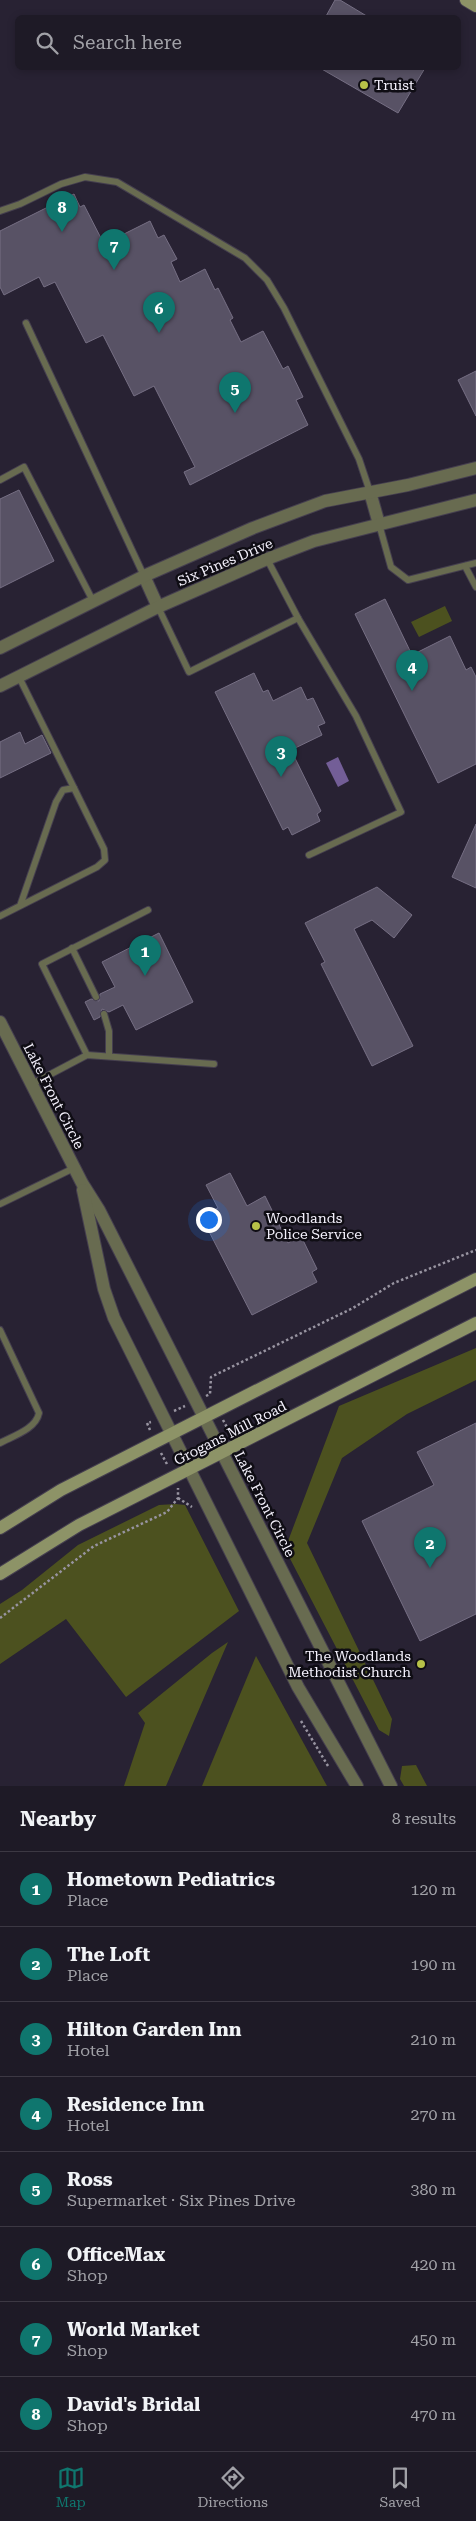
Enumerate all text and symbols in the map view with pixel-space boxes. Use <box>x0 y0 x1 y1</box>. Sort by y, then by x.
search box <box>15 15 461 70</box>
icon: search <box>33 29 61 57</box>
text: Search here <box>73 31 182 54</box>
place label: Truist <box>374 77 414 93</box>
marker: Truist <box>358 79 370 91</box>
pin: 8 <box>46 191 78 232</box>
pin: 7 <box>98 229 130 270</box>
pin: 6 <box>143 292 175 333</box>
pin: 5 <box>219 372 251 413</box>
street label: Six Pines Drive <box>175 535 275 589</box>
pin: 4 <box>396 650 428 691</box>
pin: 3 <box>265 736 297 777</box>
pin: 1 <box>129 935 161 976</box>
street label: Lake Front Circle <box>20 1040 88 1152</box>
your location <box>196 1207 222 1233</box>
place label: Woodlands Police Service <box>266 1210 362 1242</box>
marker: Woodlands Police Service <box>250 1220 262 1232</box>
street label: Grogans Mill Road <box>171 1398 289 1468</box>
street label: Lake Front Circle <box>231 1448 299 1560</box>
pin: 2 <box>414 1527 446 1568</box>
place label: The Woodlands Methodist Church <box>288 1648 411 1680</box>
marker: The Woodlands Methodist Church <box>415 1658 427 1670</box>
text: Nearby <box>20 1807 96 1831</box>
text: 8 results <box>392 1809 456 1828</box>
text: Hometown Pediatrics <box>67 1868 275 1891</box>
text: 1 <box>32 1880 40 1899</box>
text: 120 m <box>410 1880 456 1899</box>
text: Place <box>67 1891 108 1910</box>
text: The Loft <box>67 1943 150 1966</box>
text: 2 <box>32 1955 40 1974</box>
text: 190 m <box>410 1955 456 1974</box>
text: Place <box>67 1966 108 1985</box>
text: Hilton Garden Inn <box>67 2018 242 2041</box>
text: 3 <box>32 2030 40 2049</box>
text: 210 m <box>410 2030 456 2049</box>
text: Hotel <box>67 2041 109 2060</box>
text: Residence Inn <box>67 2093 204 2116</box>
text: 4 <box>32 2105 40 2124</box>
text: 270 m <box>410 2105 456 2124</box>
text: Hotel <box>67 2116 109 2135</box>
text: Ross <box>67 2168 113 2191</box>
text: 5 <box>32 2180 40 2199</box>
text: 380 m <box>410 2180 456 2199</box>
text: Supermarket · Six Pines Drive <box>67 2191 296 2210</box>
text: OfficeMax <box>67 2243 165 2266</box>
text: 6 <box>32 2255 40 2274</box>
text: 420 m <box>410 2255 456 2274</box>
text: Shop <box>67 2266 108 2285</box>
text: World Market <box>67 2318 200 2341</box>
text: 7 <box>32 2330 40 2349</box>
text: 450 m <box>410 2330 456 2349</box>
text: Shop <box>67 2341 108 2360</box>
text: David's Bridal <box>67 2393 200 2416</box>
text: 8 <box>32 2405 40 2424</box>
text: 470 m <box>410 2405 456 2424</box>
text: Shop <box>67 2416 108 2435</box>
tab: Map <box>56 2464 86 2510</box>
tab: Directions <box>197 2464 268 2510</box>
tab: Saved <box>380 2464 420 2510</box>

